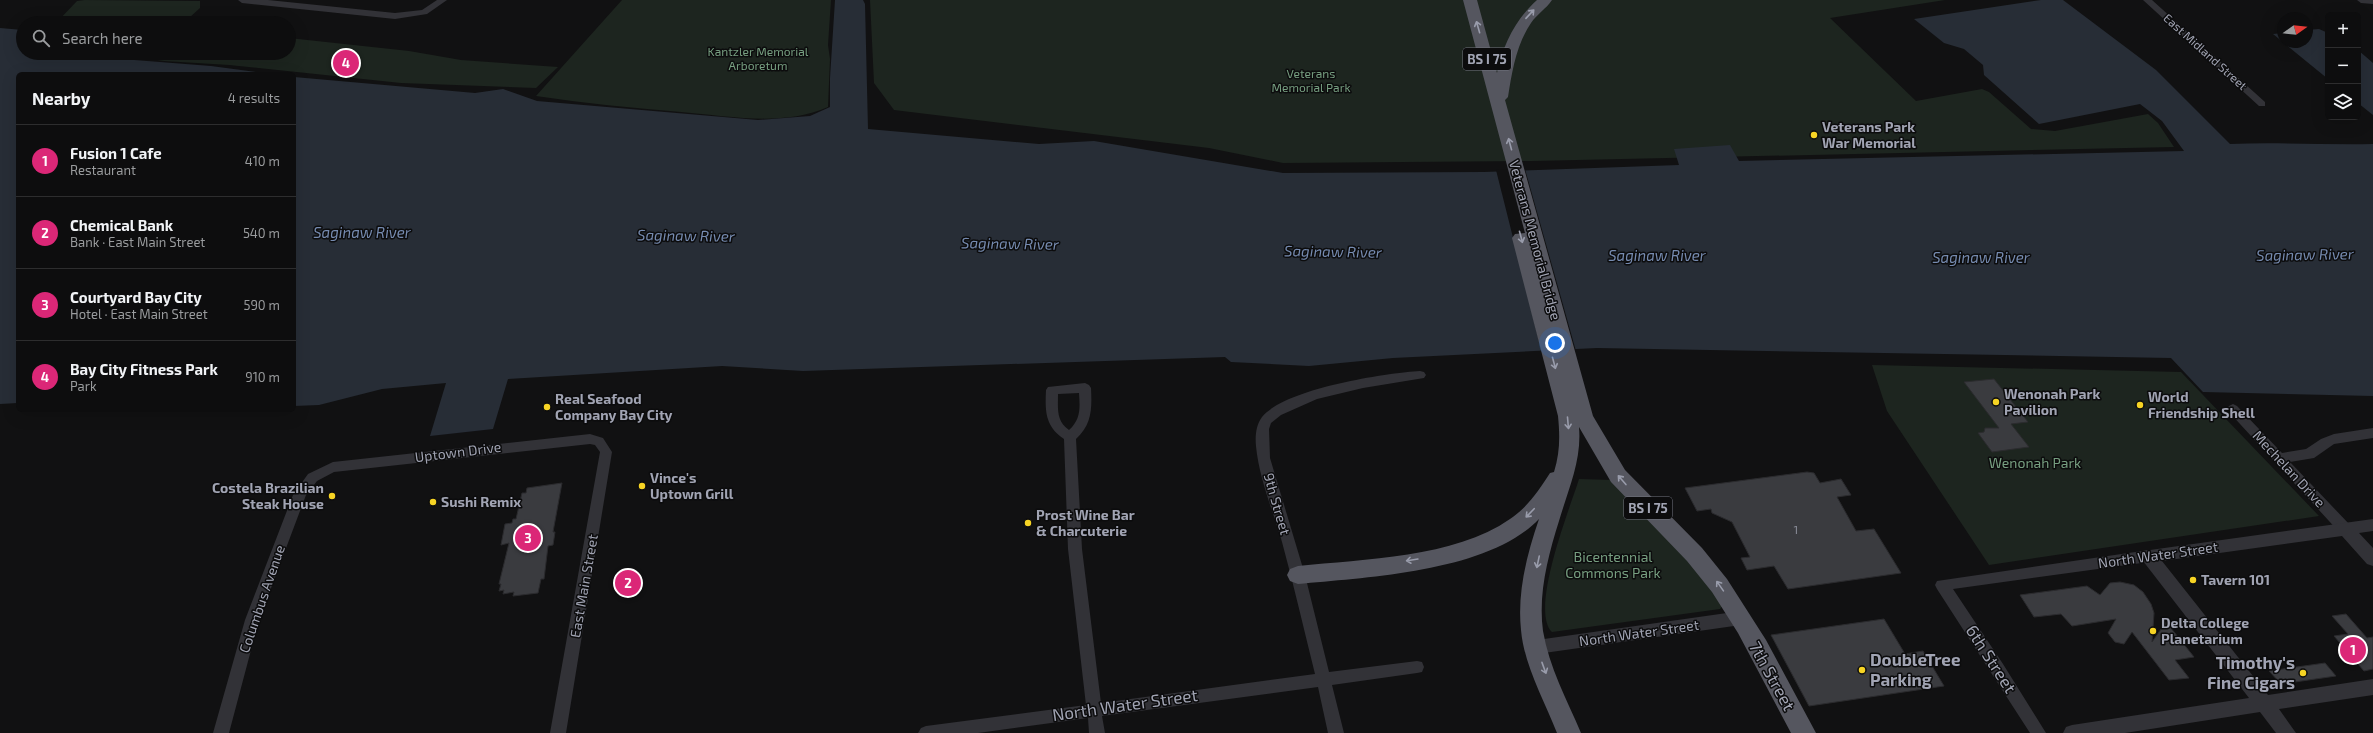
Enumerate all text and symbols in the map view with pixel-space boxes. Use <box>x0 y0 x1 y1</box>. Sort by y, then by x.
one-way arrow <box>1525 9 1535 19</box>
street label: East Midland Street <box>2161 10 2250 93</box>
north arrow <box>2277 12 2313 48</box>
map controls <box>2325 12 2361 120</box>
button: + <box>2325 12 2361 48</box>
search box <box>16 16 296 60</box>
one-way arrow <box>1474 20 1481 33</box>
icon: search <box>30 27 52 49</box>
text: Search here <box>62 29 143 47</box>
park label: Kantzler Memorial Arboretum <box>708 44 809 72</box>
pin: 4 <box>333 48 359 78</box>
road number: BS I 75 <box>1463 48 1511 70</box>
button: − <box>2325 48 2361 84</box>
park label: Veterans Memorial Park <box>1271 66 1351 94</box>
button: layers <box>2325 84 2361 120</box>
text: Nearby <box>32 88 90 108</box>
text: 4 results <box>228 90 280 106</box>
place label: Veterans Park War Memorial <box>1822 118 1916 151</box>
marker: Veterans Park War Memorial <box>1809 130 1819 140</box>
one-way arrow <box>1505 138 1513 151</box>
text: Fusion 1 Cafe <box>70 144 162 162</box>
text: 1 <box>42 153 48 169</box>
text: 410 m <box>245 153 280 169</box>
street label: Veterans Memorial Bridge <box>1506 158 1565 322</box>
text: Restaurant <box>70 162 136 178</box>
text: Chemical Bank <box>70 216 173 234</box>
water label: Saginaw River <box>313 223 412 241</box>
text: 2 <box>41 225 49 241</box>
text: 540 m <box>243 225 280 241</box>
water label: Saginaw River <box>637 225 736 245</box>
one-way arrow <box>1518 231 1525 244</box>
water label: Saginaw River <box>961 233 1060 253</box>
text: Bank · East Main Street <box>70 234 205 250</box>
water label: Saginaw River <box>1284 241 1383 261</box>
water label: Saginaw River <box>2256 244 2355 264</box>
water label: Saginaw River <box>1608 246 1707 264</box>
water label: Saginaw River <box>1932 248 2031 266</box>
text: Courtyard Bay City <box>70 288 202 306</box>
text: 3 <box>41 297 49 313</box>
text: 590 m <box>243 297 280 313</box>
text: Hotel · East Main Street <box>70 306 208 322</box>
your location <box>1545 333 1565 353</box>
one-way arrow <box>1551 356 1558 369</box>
text: Bay City Fitness Park <box>70 360 218 378</box>
text: 4 <box>41 369 49 385</box>
text: 910 m <box>245 369 280 385</box>
text: Park <box>70 378 97 394</box>
place label: Wenonah Park Pavilion <box>2004 385 2100 418</box>
place label: World Friendship Shell <box>2148 388 2255 421</box>
place label: Real Seafood Company Bay City <box>555 390 673 423</box>
marker: Wenonah Park Pavilion <box>1991 397 2001 407</box>
marker: World Friendship Shell <box>2135 400 2145 410</box>
marker: Real Seafood Company Bay City <box>542 402 552 412</box>
one-way arrow <box>1565 416 1572 429</box>
street label: Mechelan Drive <box>2250 427 2329 511</box>
street label: Uptown Drive <box>414 438 502 465</box>
park label: Wenonah Park <box>1989 454 2081 471</box>
place label: Vince's Uptown Grill <box>650 469 734 502</box>
street label: 9th Street <box>1261 471 1294 537</box>
one-way arrow <box>1617 475 1626 486</box>
place label: Costela Brazilian Steak House <box>212 479 324 512</box>
marker: Vince's Uptown Grill <box>637 481 647 491</box>
marker: Costela Brazilian Steak House <box>327 491 337 501</box>
place label: Sushi Remix <box>441 493 521 510</box>
marker: Sushi Remix <box>428 497 438 507</box>
road number: BS I 75 <box>1624 497 1672 519</box>
place label: Prost Wine Bar & Charcuterie <box>1036 506 1135 539</box>
one-way arrow <box>1525 508 1535 518</box>
marker: Prost Wine Bar & Charcuterie <box>1023 518 1033 528</box>
house number: 1 <box>1794 522 1798 536</box>
pin: 3 <box>515 523 541 553</box>
street label: East Main Street <box>566 533 601 639</box>
street label: North Water Street <box>2097 538 2219 571</box>
street label: Columbus Avenue <box>235 543 288 655</box>
park label: Bicentennial Commons Park <box>1565 548 1661 581</box>
one-way arrow <box>1534 555 1542 568</box>
one-way arrow <box>1406 556 1419 564</box>
pin: 2 <box>615 568 641 598</box>
place label: Tavern 101 <box>2201 571 2270 588</box>
marker: Tavern 101 <box>2188 575 2198 585</box>
one-way arrow <box>1716 580 1724 591</box>
place label: Delta College Planetarium <box>2161 614 2249 647</box>
street label: North Water Street <box>1578 616 1700 649</box>
street label: 6th Street <box>1962 621 2022 697</box>
marker: Delta College Planetarium <box>2148 626 2158 636</box>
pin: 1 <box>2340 635 2366 665</box>
street label: 7th Street <box>1746 637 1800 714</box>
place label: DoubleTree Parking <box>1870 649 1961 689</box>
place label: Timothy's Fine Cigars <box>2207 652 2295 692</box>
one-way arrow <box>1540 662 1548 674</box>
marker: DoubleTree Parking <box>1857 665 1867 675</box>
marker: Timothy's Fine Cigars <box>2298 668 2308 678</box>
street label: North Water Street <box>1051 684 1199 724</box>

